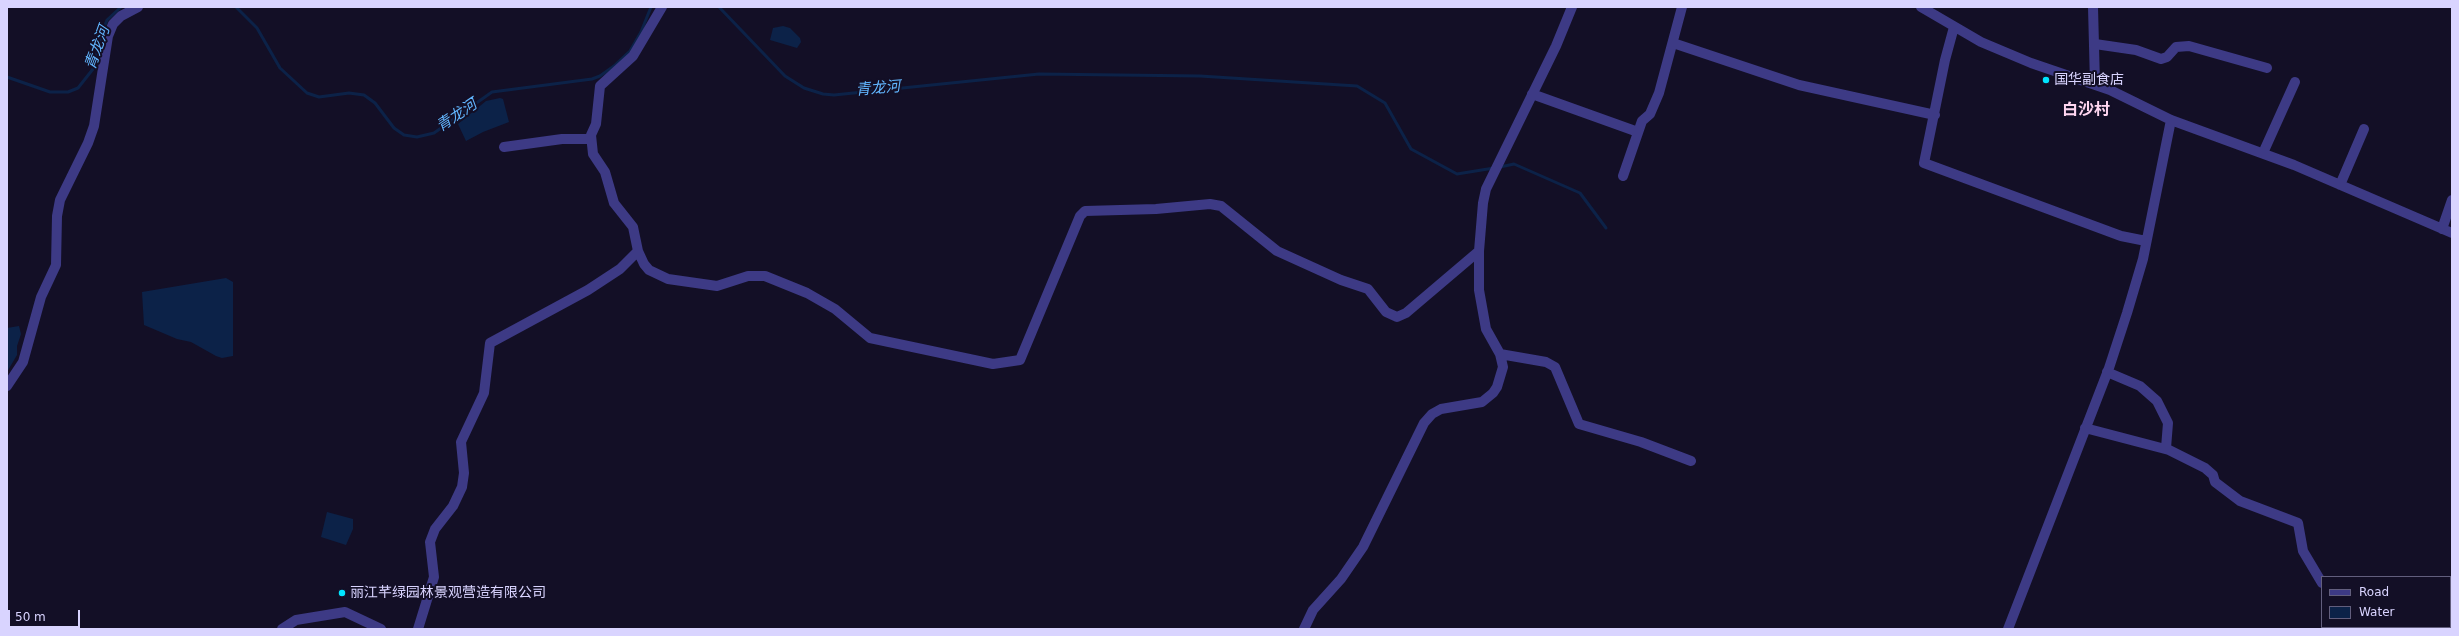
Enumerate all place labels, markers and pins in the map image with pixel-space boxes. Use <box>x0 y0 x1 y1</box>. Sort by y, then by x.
place label: 国华副食店 <box>2054 72 2124 88</box>
marker: 国华副食店 <box>2041 75 2051 85</box>
place label: 丽江芊绿园林景观营造有限公司 <box>350 585 546 601</box>
marker: 丽江芊绿园林景观营造有限公司 <box>337 588 347 598</box>

